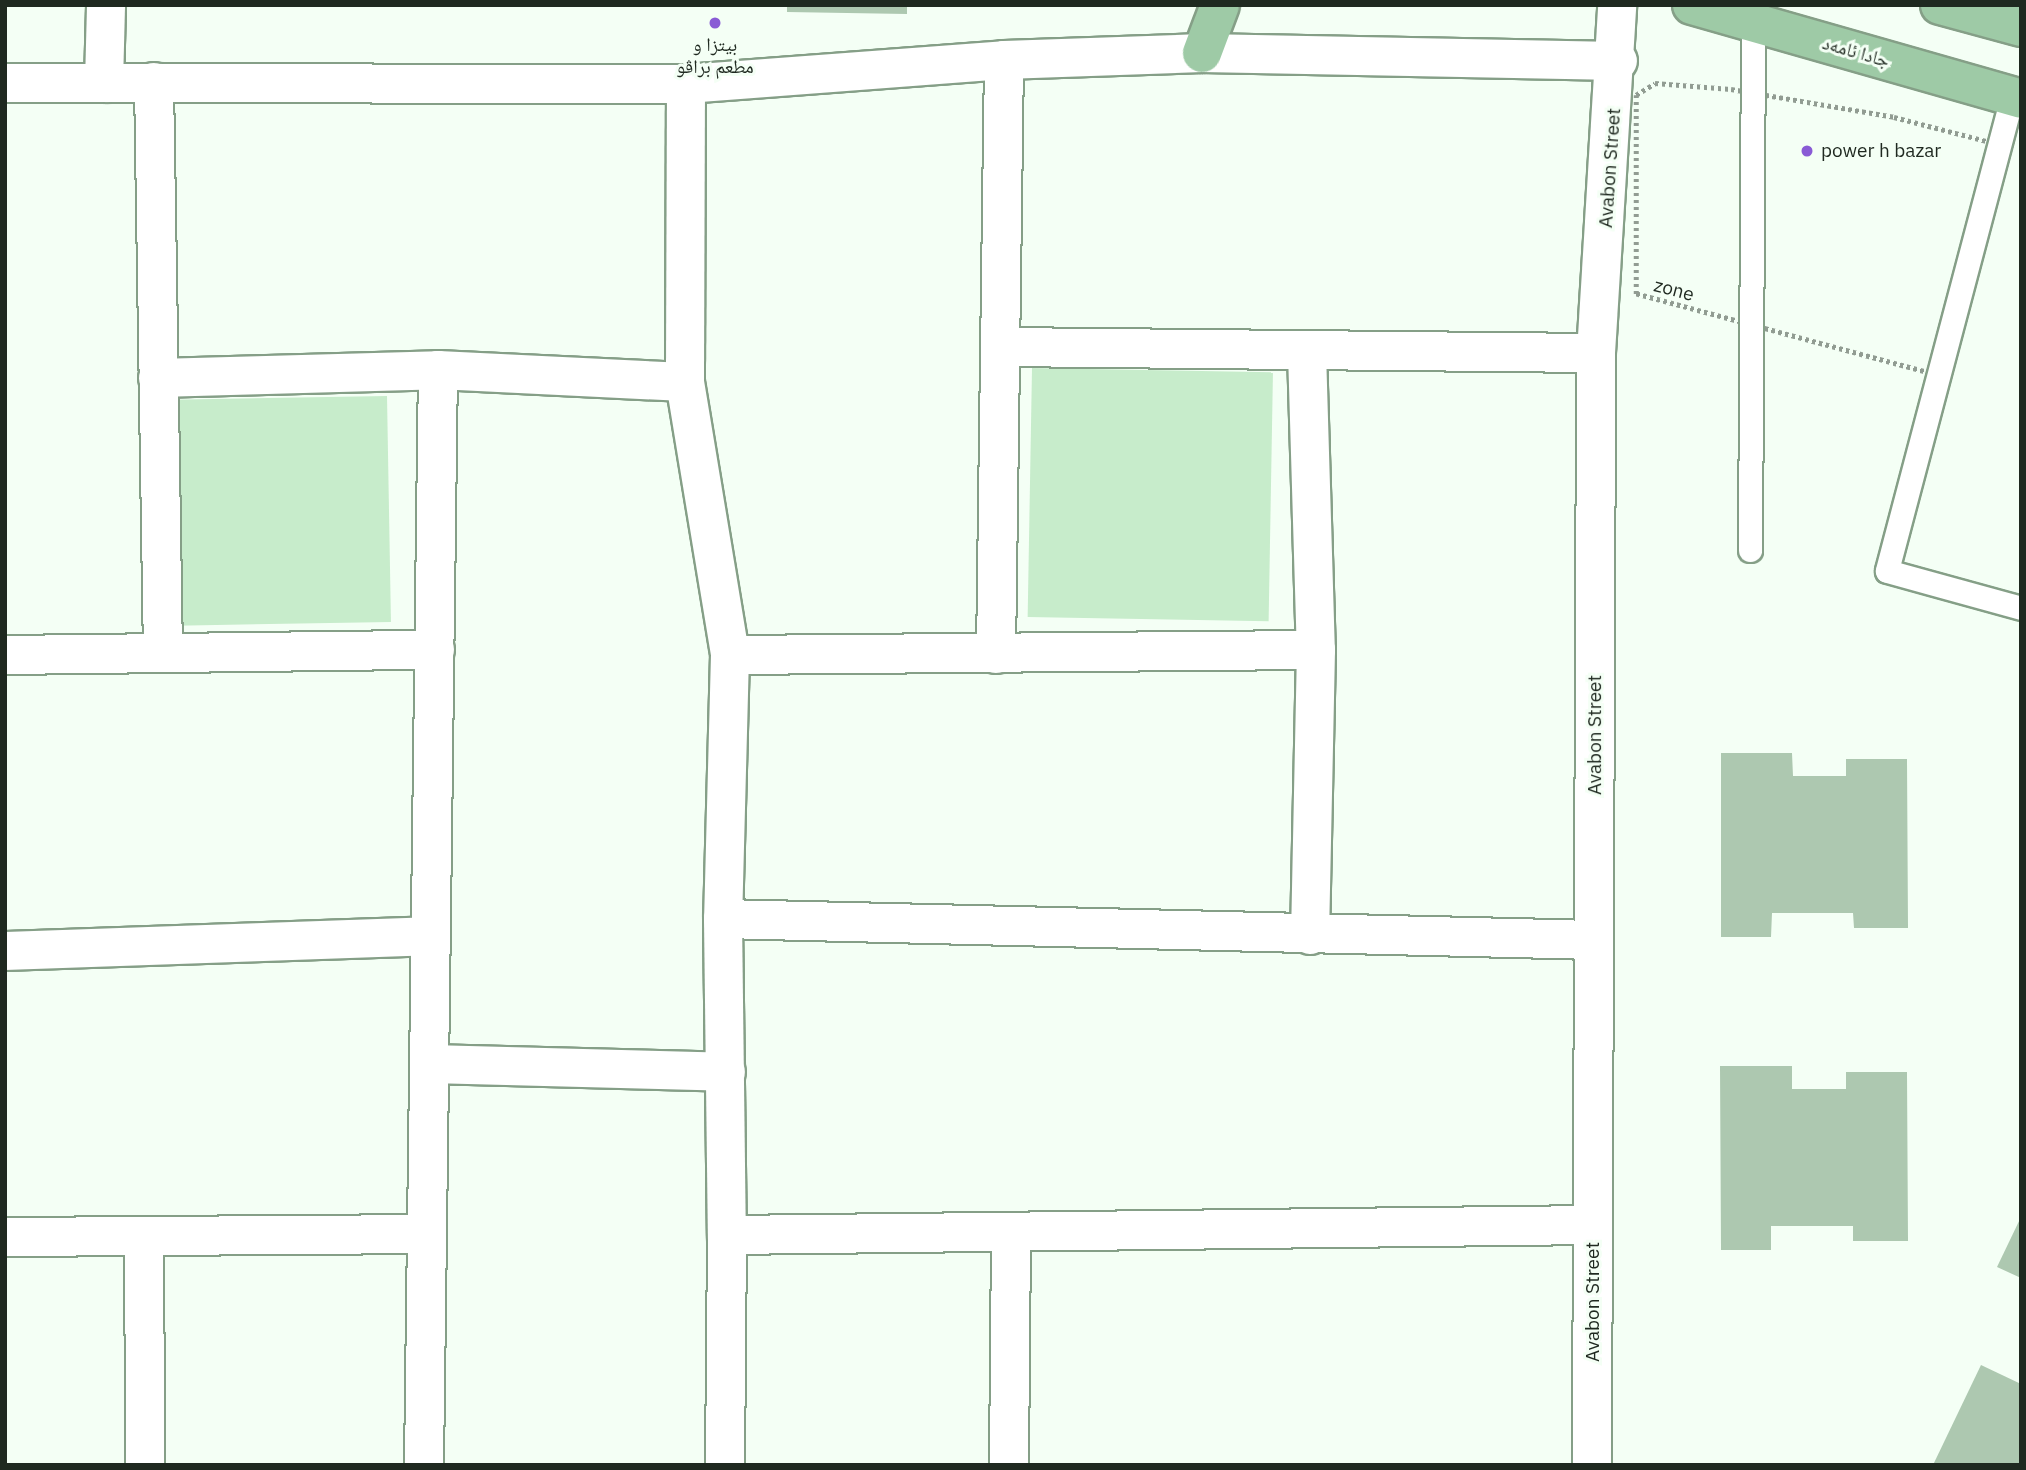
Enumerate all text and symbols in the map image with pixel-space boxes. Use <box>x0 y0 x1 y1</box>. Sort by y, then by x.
marker: بيتزا و مطعم براڤو <box>707 15 723 31</box>
street label: جادا ئامەد <box>1820 32 1892 72</box>
place label: بيتزا و مطعم براڤو <box>676 34 754 78</box>
street label: Avabon Street <box>1594 107 1626 229</box>
place label: power h bazar <box>1821 140 1941 162</box>
marker: power h bazar <box>1799 143 1815 159</box>
street label: zone <box>1651 274 1697 306</box>
street label: Avabon Street <box>1584 675 1606 795</box>
street label: Avabon Street <box>1582 1242 1604 1362</box>

